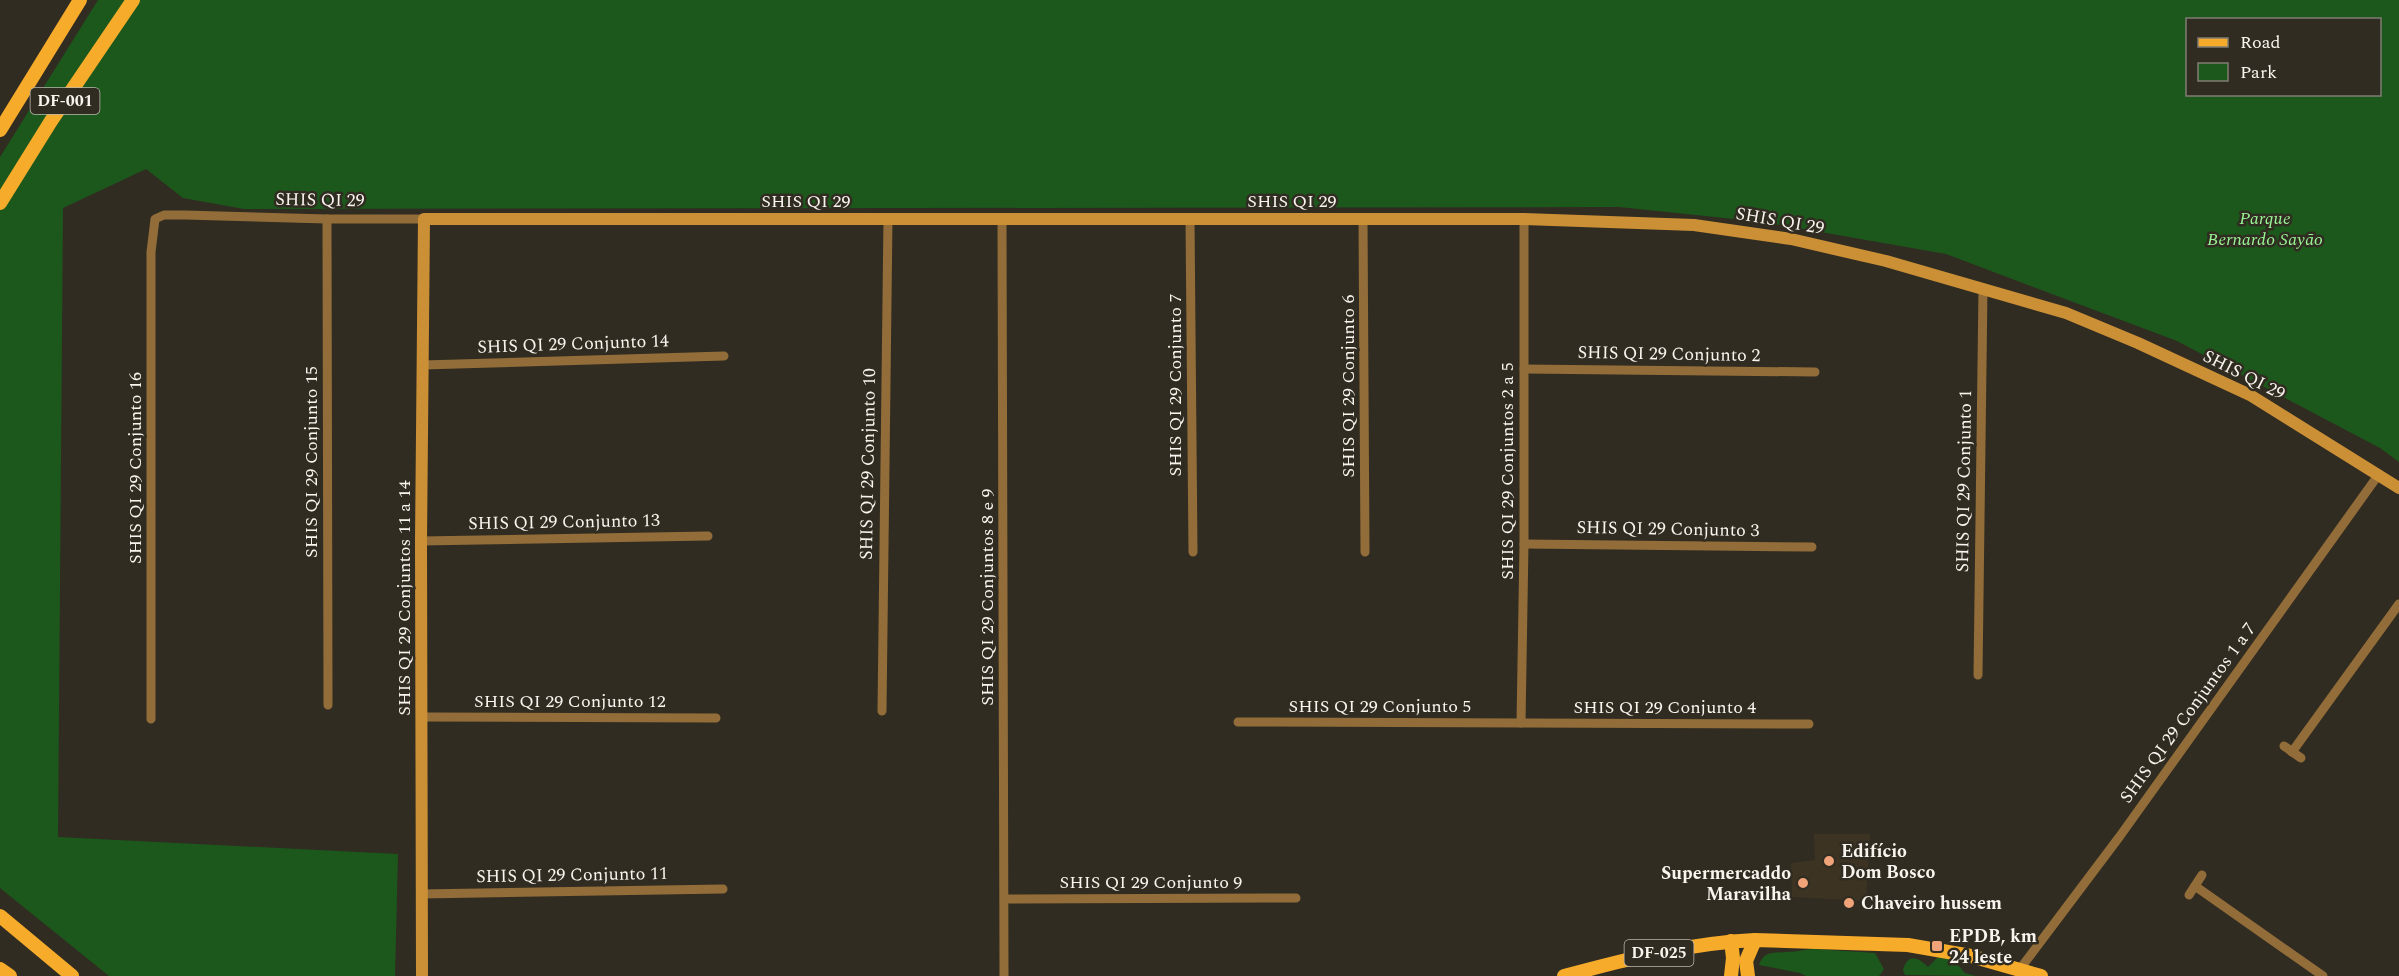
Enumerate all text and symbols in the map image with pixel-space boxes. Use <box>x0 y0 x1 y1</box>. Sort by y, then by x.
legend <box>2186 18 2381 96</box>
text: Road <box>2240 29 2281 56</box>
text: Park <box>2240 59 2277 86</box>
road number: DF-001 <box>31 88 100 114</box>
street label: SHIS QI 29 <box>275 186 365 214</box>
street label: SHIS QI 29 <box>761 188 851 215</box>
street label: SHIS QI 29 <box>1247 188 1337 215</box>
street label: SHIS QI 29 <box>1734 200 1826 242</box>
park label: Parque Bernardo Sayão <box>2207 205 2323 253</box>
street label: SHIS QI 29 Conjunto 7 <box>1162 294 1189 476</box>
street label: SHIS QI 29 Conjunto 6 <box>1335 295 1362 477</box>
street label: SHIS QI 29 Conjunto 14 <box>477 327 669 361</box>
street label: SHIS QI 29 Conjunto 2 <box>1577 339 1761 369</box>
street label: SHIS QI 29 <box>2198 343 2290 407</box>
street label: SHIS QI 29 Conjuntos 2 a 5 <box>1494 362 1521 580</box>
street label: SHIS QI 29 Conjunto 15 <box>298 366 325 558</box>
street label: SHIS QI 29 Conjunto 10 <box>853 368 883 560</box>
street label: SHIS QI 29 Conjunto 16 <box>122 372 149 564</box>
street label: SHIS QI 29 Conjunto 1 <box>1949 389 1979 573</box>
street label: SHIS QI 29 Conjuntos 11 a 14 <box>391 480 418 716</box>
street label: SHIS QI 29 Conjuntos 8 e 9 <box>974 488 1001 706</box>
street label: SHIS QI 29 Conjunto 13 <box>468 507 660 537</box>
street label: SHIS QI 29 Conjunto 3 <box>1576 514 1760 544</box>
street label: SHIS QI 29 Conjuntos 1 a 7 <box>2113 617 2263 809</box>
street label: SHIS QI 29 Conjunto 12 <box>474 688 666 715</box>
street label: SHIS QI 29 Conjunto 5 <box>1289 693 1471 720</box>
street label: SHIS QI 29 Conjunto 4 <box>1574 694 1756 721</box>
place label: Edifício Dom Bosco <box>1841 838 1935 886</box>
marker: Edifício Dom Bosco <box>1822 854 1836 868</box>
street label: SHIS QI 29 Conjunto 11 <box>476 860 668 890</box>
place label: Supermercaddo Maravilha <box>1661 860 1792 908</box>
street label: SHIS QI 29 Conjunto 9 <box>1060 869 1242 896</box>
marker: Supermercaddo Maravilha <box>1796 876 1810 890</box>
place label: Chaveiro hussem <box>1861 890 2002 917</box>
marker: Chaveiro hussem <box>1842 896 1856 910</box>
place label: EPDB, km 24 leste <box>1949 923 2037 971</box>
marker: EPDB, km 24 leste <box>1930 939 1944 953</box>
road number: DF-025 <box>1624 940 1694 966</box>

